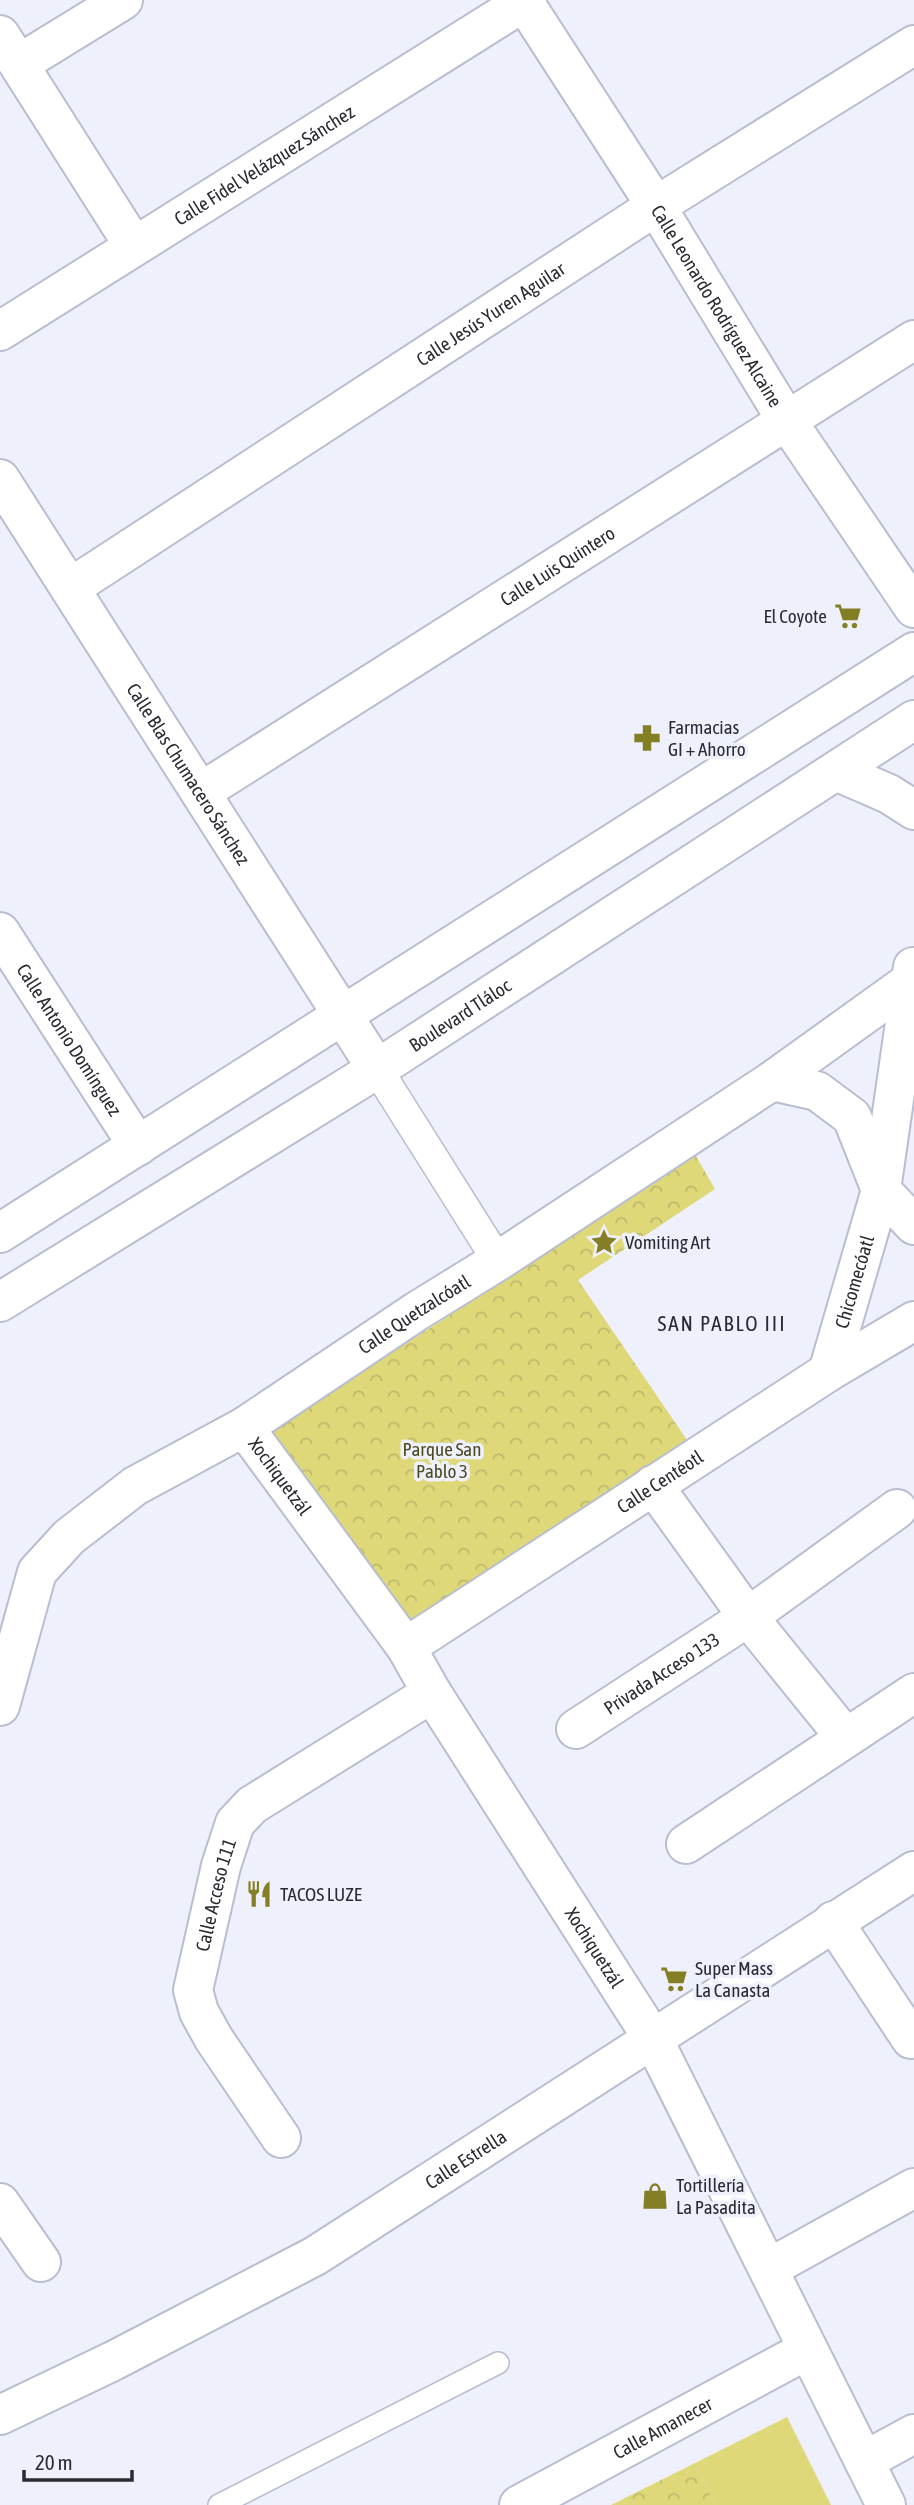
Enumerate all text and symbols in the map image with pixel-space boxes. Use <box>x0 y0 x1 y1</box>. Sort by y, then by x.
street label: Calle Fidel Velázquez Sánchez <box>170 100 358 230</box>
street label: Calle Leonardo Rodríguez Alcaine <box>647 201 787 411</box>
street label: Calle Jesús Yuren Aguilar <box>412 257 569 370</box>
street label: Calle Luis Quintero <box>496 522 619 610</box>
supermarket icon: El Coyote <box>833 601 863 631</box>
place label: El Coyote <box>764 605 827 627</box>
street label: Calle Blas Chumacero Sánchez <box>122 679 255 869</box>
place label: Farmacias GI + Ahorro <box>668 716 746 760</box>
pharmacy icon: Farmacias GI + Ahorro <box>632 723 662 753</box>
street label: Calle Antonio Domínguez <box>12 960 126 1120</box>
street label: Boulevard Tláloc <box>405 974 516 1056</box>
place icon: Vomiting Art <box>589 1227 619 1257</box>
place label: Vomiting Art <box>625 1231 711 1253</box>
street label: Chicomecóatl <box>830 1233 878 1331</box>
street label: Calle Quetzalcóatl <box>354 1270 474 1358</box>
district label: SAN PABLO III <box>658 1311 786 1335</box>
street label: Xochiquetzál <box>244 1433 316 1519</box>
park label: Parque San Pablo 3 <box>403 1438 481 1482</box>
street label: Calle Centéotl <box>613 1446 707 1518</box>
street label: Privada Acceso 133 <box>600 1628 723 1719</box>
street label: Calle Acceso 111 <box>191 1836 240 1953</box>
restaurant icon: TACOS LUZE <box>244 1879 274 1909</box>
place label: TACOS LUZE <box>280 1883 362 1905</box>
street label: Xochiquetzál <box>561 1903 628 1992</box>
place label: Super Mass La Canasta <box>695 1957 773 2001</box>
supermarket icon: Super Mass La Canasta <box>659 1964 689 1994</box>
street label: Calle Estrella <box>421 2125 510 2193</box>
place label: Tortillería La Pasadita <box>676 2174 756 2218</box>
shop icon: Tortillería La Pasadita <box>640 2181 670 2211</box>
street label: Calle Amanecer <box>609 2392 716 2463</box>
scale bar <box>24 2438 133 2482</box>
text: 20 m <box>35 2450 73 2474</box>

